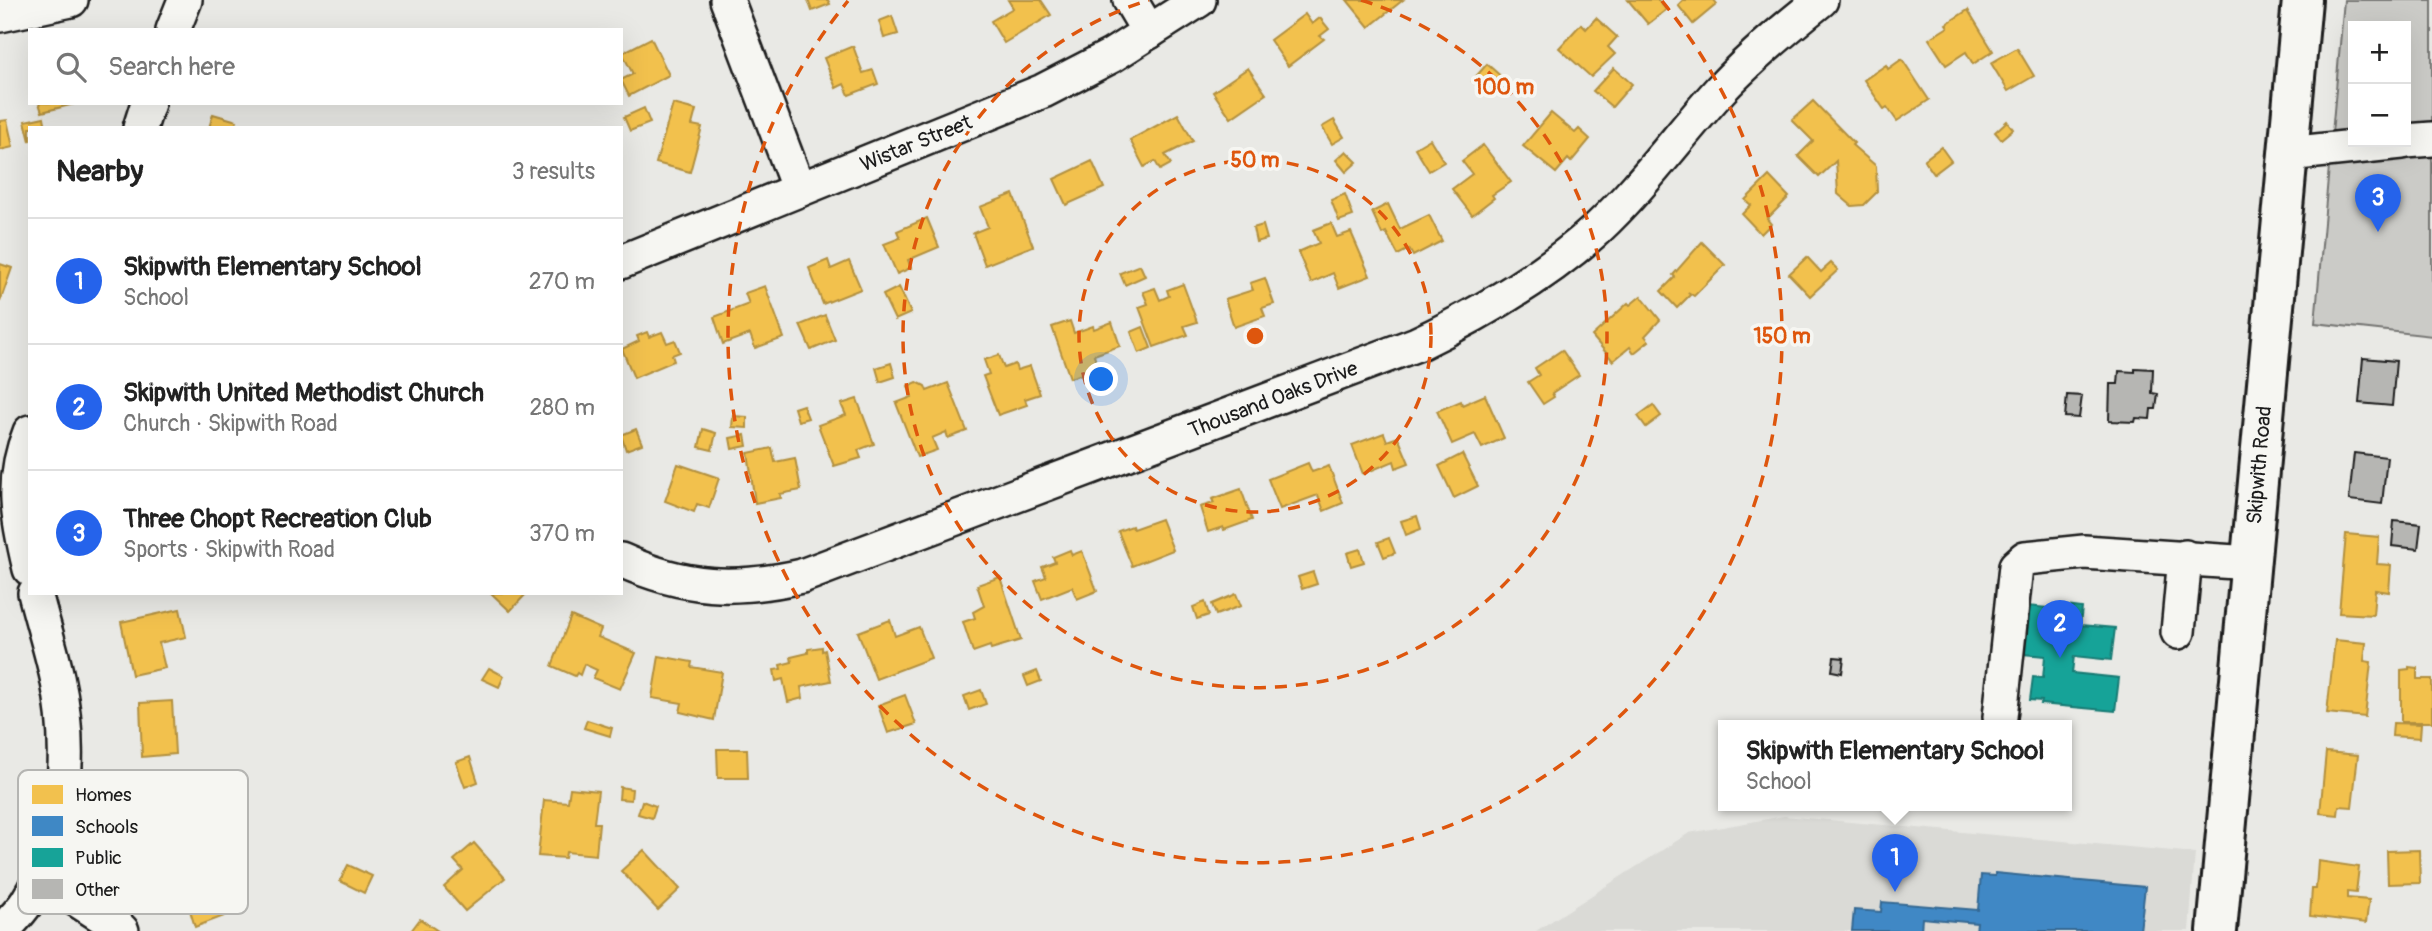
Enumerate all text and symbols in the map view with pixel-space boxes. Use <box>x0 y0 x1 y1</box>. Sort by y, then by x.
map controls <box>2348 21 2411 147</box>
button: + <box>2348 21 2411 84</box>
search box <box>28 28 623 105</box>
icon: search <box>52 48 90 86</box>
text: Search here <box>108 51 235 83</box>
text: 100 m <box>1474 74 1534 101</box>
button: − <box>2348 84 2411 147</box>
street label: Wistar Street <box>856 109 977 178</box>
text: 50 m <box>1231 147 1280 174</box>
text: Nearby <box>56 153 143 190</box>
text: 3 results <box>512 157 595 186</box>
pin: 3 <box>2355 174 2401 232</box>
text: Skipwith Elementary School <box>123 251 422 283</box>
text: 1 <box>75 267 84 296</box>
text: 270 m <box>529 267 595 296</box>
text: School <box>123 283 189 312</box>
text: 150 m <box>1753 323 1811 350</box>
centre of rings <box>1243 324 1267 348</box>
street label: Thousand Oaks Drive <box>1185 355 1362 444</box>
your location <box>1084 362 1118 396</box>
text: Skipwith United Methodist Church <box>123 377 484 409</box>
text: 2 <box>73 393 85 422</box>
text: 280 m <box>529 393 595 422</box>
street label: Skipwith Road <box>2241 405 2278 525</box>
text: Church · Skipwith Road <box>123 409 338 438</box>
text: Three Chopt Recreation Club <box>123 503 432 535</box>
text: 3 <box>73 519 85 548</box>
text: 370 m <box>529 519 595 548</box>
text: Sports · Skipwith Road <box>123 535 335 564</box>
pin: 2 <box>2037 600 2083 658</box>
popup <box>1718 720 2072 811</box>
text: Skipwith Elementary School <box>1746 735 2044 767</box>
text: School <box>1746 767 1812 796</box>
legend <box>18 770 248 914</box>
text: Homes <box>75 783 132 807</box>
text: Schools <box>75 815 139 839</box>
pin: 1 <box>1872 834 1918 892</box>
text: Public <box>75 846 122 870</box>
text: Other <box>75 878 120 902</box>

